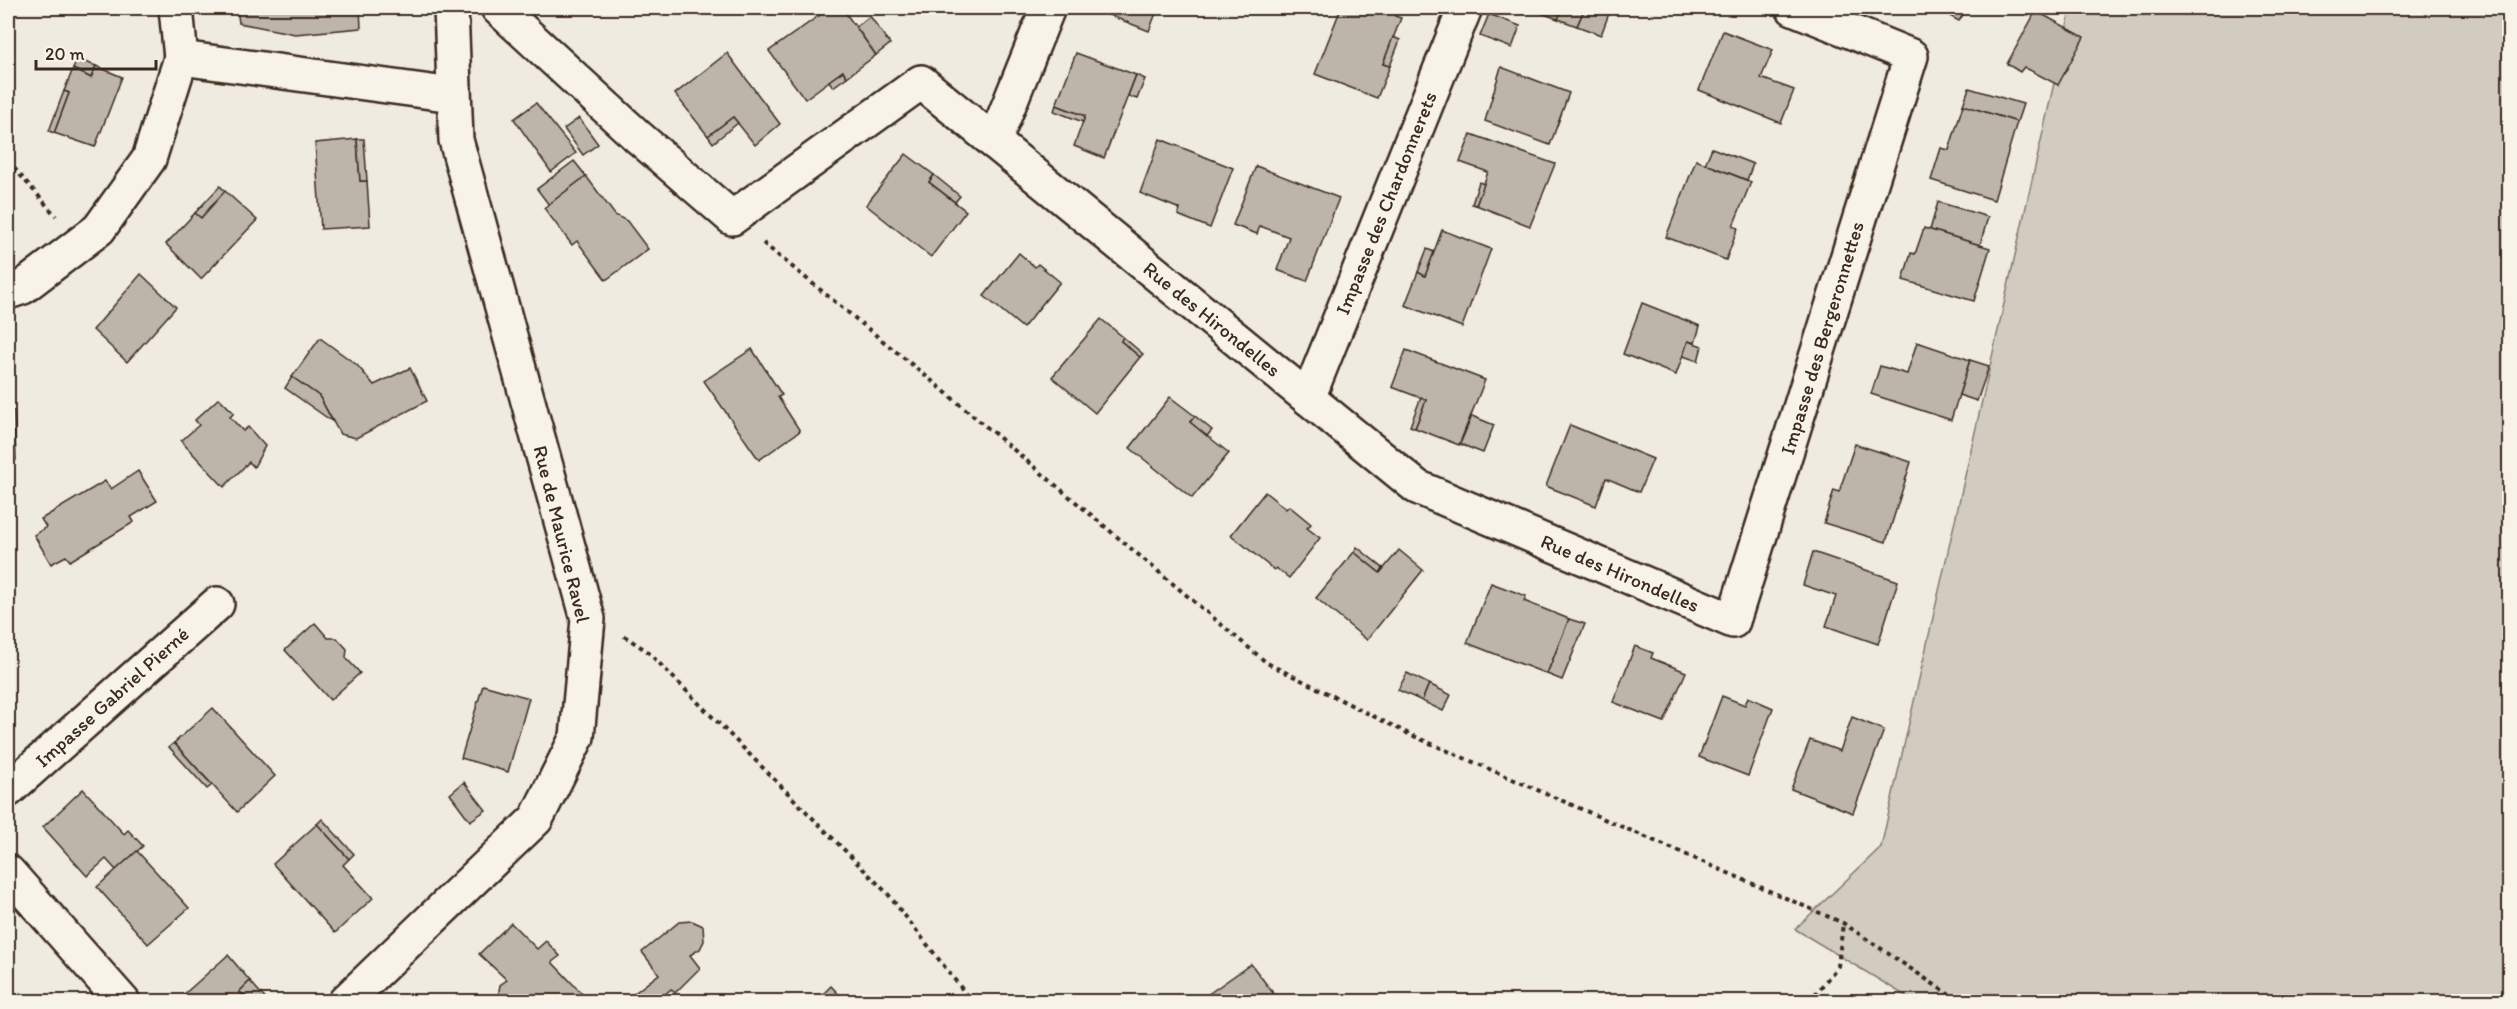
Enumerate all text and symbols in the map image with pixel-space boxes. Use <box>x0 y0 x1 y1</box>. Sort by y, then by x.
scale bar <box>36 33 156 71</box>
text: 20 m <box>45 43 85 65</box>
street label: Impasse des Chardonnerets <box>1330 88 1442 318</box>
street label: Impasse des Bergeronnettes <box>1775 218 1869 458</box>
street label: Rue des Hirondelles <box>1139 256 1286 382</box>
street label: Rue de Maurice Ravel <box>528 443 596 625</box>
street label: Rue des Hirondelles <box>1537 529 1703 617</box>
street label: Impasse Gabriel Pierné <box>30 622 194 772</box>

